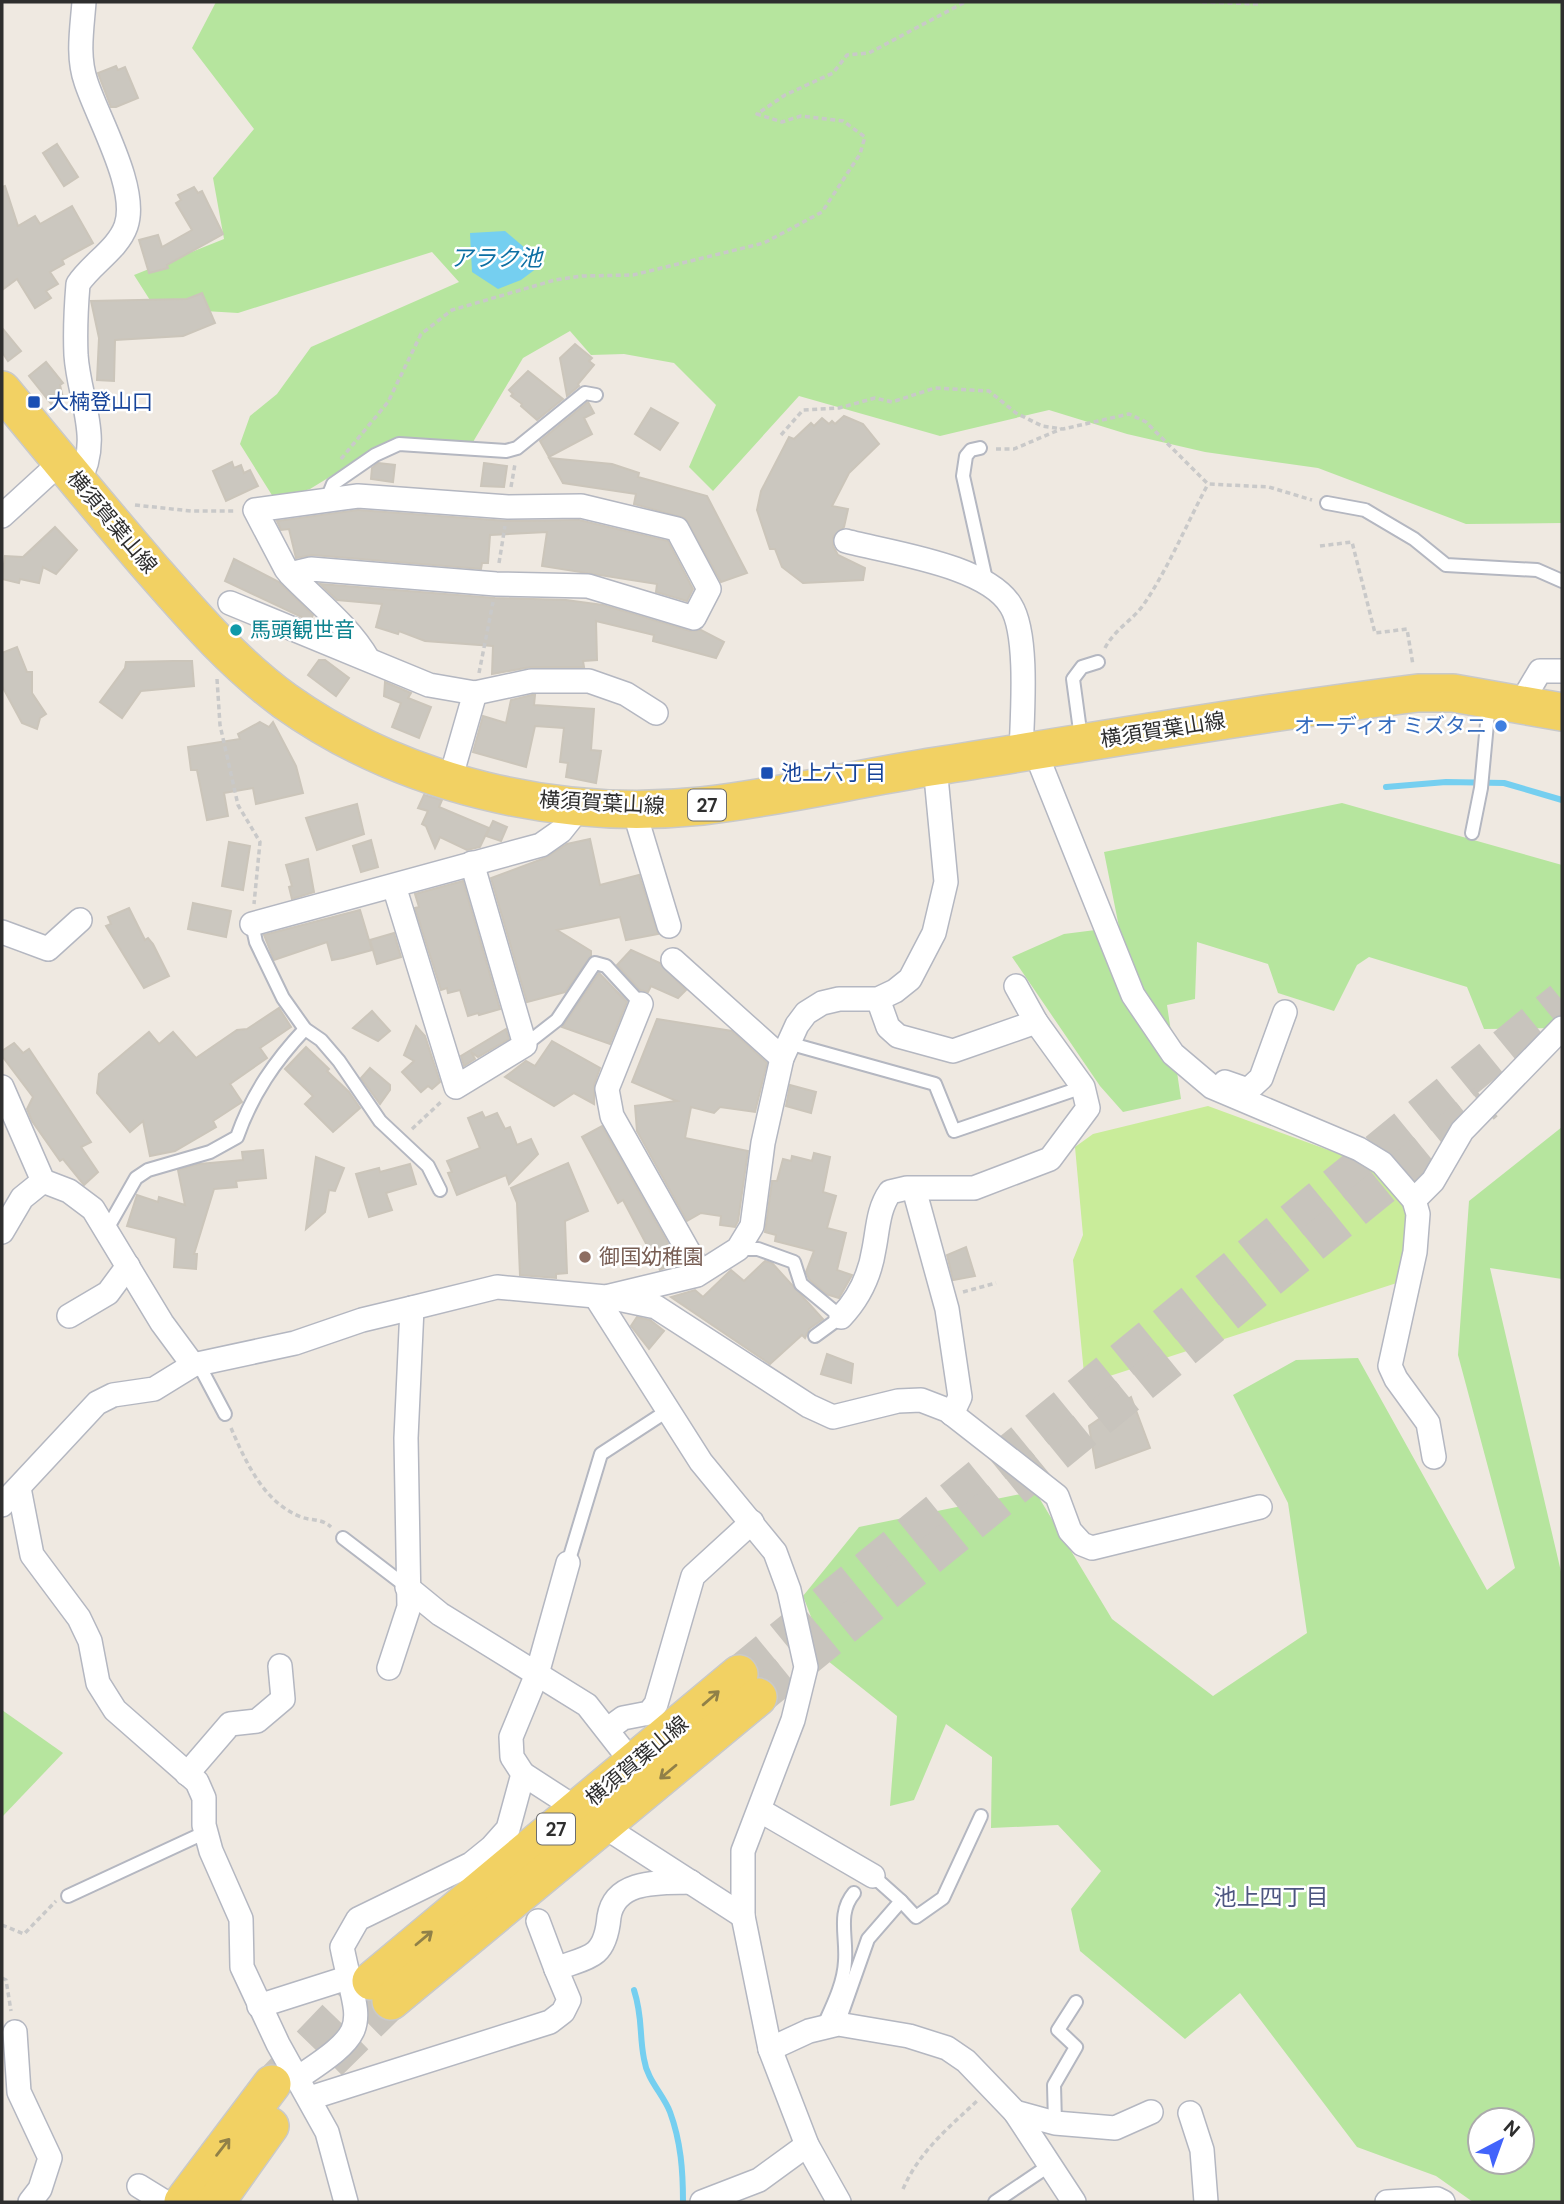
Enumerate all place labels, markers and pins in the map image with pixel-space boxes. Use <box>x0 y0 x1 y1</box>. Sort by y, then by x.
place label: 大楠登山口 <box>48 388 153 416</box>
marker: 大楠登山口 <box>26 394 42 410</box>
place label: 馬頭観世音 <box>250 616 355 644</box>
marker: 馬頭観世音 <box>228 622 244 638</box>
place label: オーディオ ミズタニ <box>1294 712 1487 740</box>
marker: オーディオ ミズタニ <box>1493 718 1509 734</box>
place label: 池上六丁目 <box>781 759 886 787</box>
marker: 池上六丁目 <box>759 765 775 781</box>
place label: 御国幼稚園 <box>599 1243 704 1271</box>
marker: 御国幼稚園 <box>577 1249 593 1265</box>

